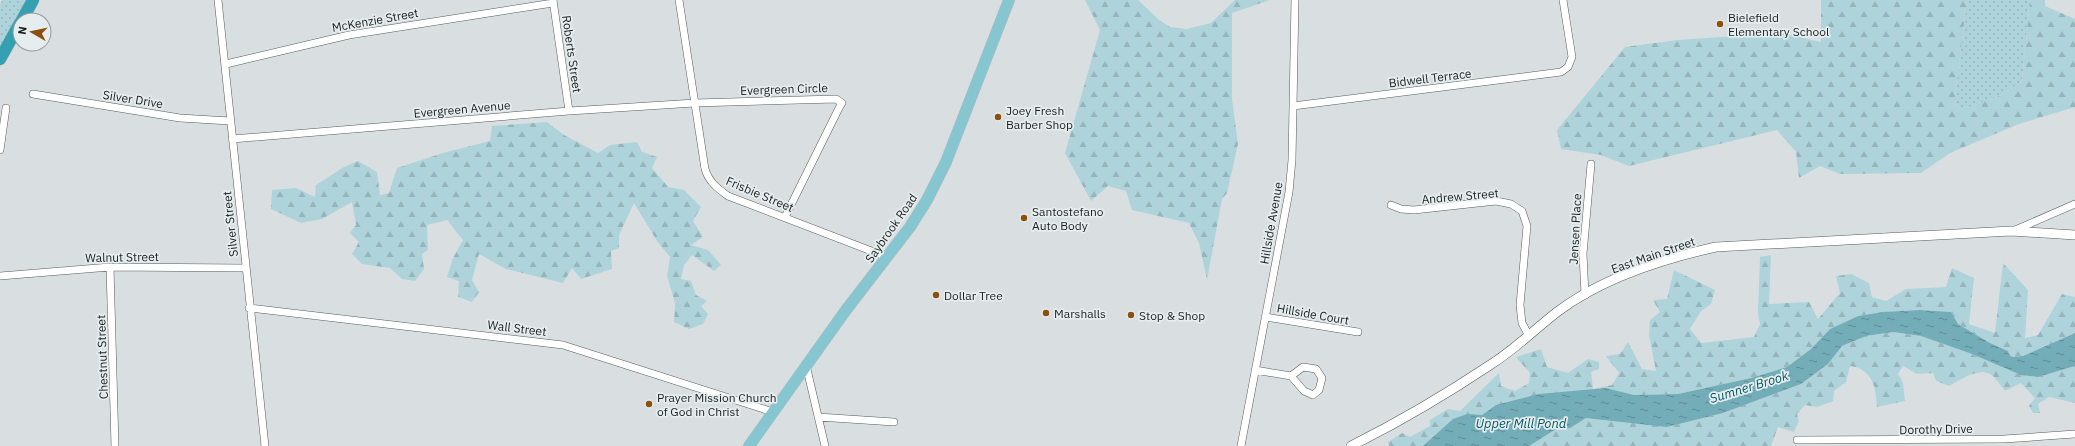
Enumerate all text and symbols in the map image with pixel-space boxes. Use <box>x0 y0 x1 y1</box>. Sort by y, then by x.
street label: McKenzie Street <box>331 5 419 35</box>
place label: Bielefield Elementary School <box>1728 10 1829 39</box>
north arrow <box>12 12 52 52</box>
street label: Roberts Street <box>559 14 585 94</box>
marker: Bielefield Elementary School <box>1715 19 1725 29</box>
text: N <box>15 25 30 35</box>
street label: Bidwell Terrace <box>1388 65 1473 91</box>
street label: Evergreen Circle <box>740 80 828 98</box>
street label: Silver Drive <box>102 87 165 111</box>
street label: Evergreen Avenue <box>413 97 511 121</box>
place label: Joey Fresh Barber Shop <box>1006 103 1073 132</box>
marker: Joey Fresh Barber Shop <box>993 112 1003 122</box>
street label: Frisbie Street <box>724 173 796 215</box>
street label: Hillside Avenue <box>1256 180 1286 265</box>
street label: Andrew Street <box>1421 185 1499 207</box>
street label: Silver Street <box>219 191 241 257</box>
street label: Saybrook Road <box>862 191 920 265</box>
street label: Jensen Place <box>1566 193 1584 265</box>
place label: Santostefano Auto Body <box>1032 204 1104 233</box>
marker: Santostefano Auto Body <box>1019 213 1029 223</box>
street label: East Main Street <box>1609 234 1697 276</box>
street label: Walnut Street <box>85 249 159 265</box>
place label: Dollar Tree <box>944 288 1003 303</box>
marker: Dollar Tree <box>931 290 941 300</box>
street label: Hillside Court <box>1276 300 1350 328</box>
place label: Marshalls <box>1054 306 1106 321</box>
marker: Marshalls <box>1041 308 1051 318</box>
place label: Stop & Shop <box>1139 308 1205 323</box>
marker: Stop & Shop <box>1126 310 1136 320</box>
street label: Chestnut Street <box>93 315 111 399</box>
street label: Wall Street <box>487 317 547 339</box>
water label: Sumner Brook <box>1708 367 1791 407</box>
place label: Prayer Mission Church of God in Christ <box>657 390 777 419</box>
marker: Prayer Mission Church of God in Christ <box>644 399 654 409</box>
water label: Upper Mill Pond <box>1476 415 1567 432</box>
street label: Dorothy Drive <box>1899 421 1973 437</box>

